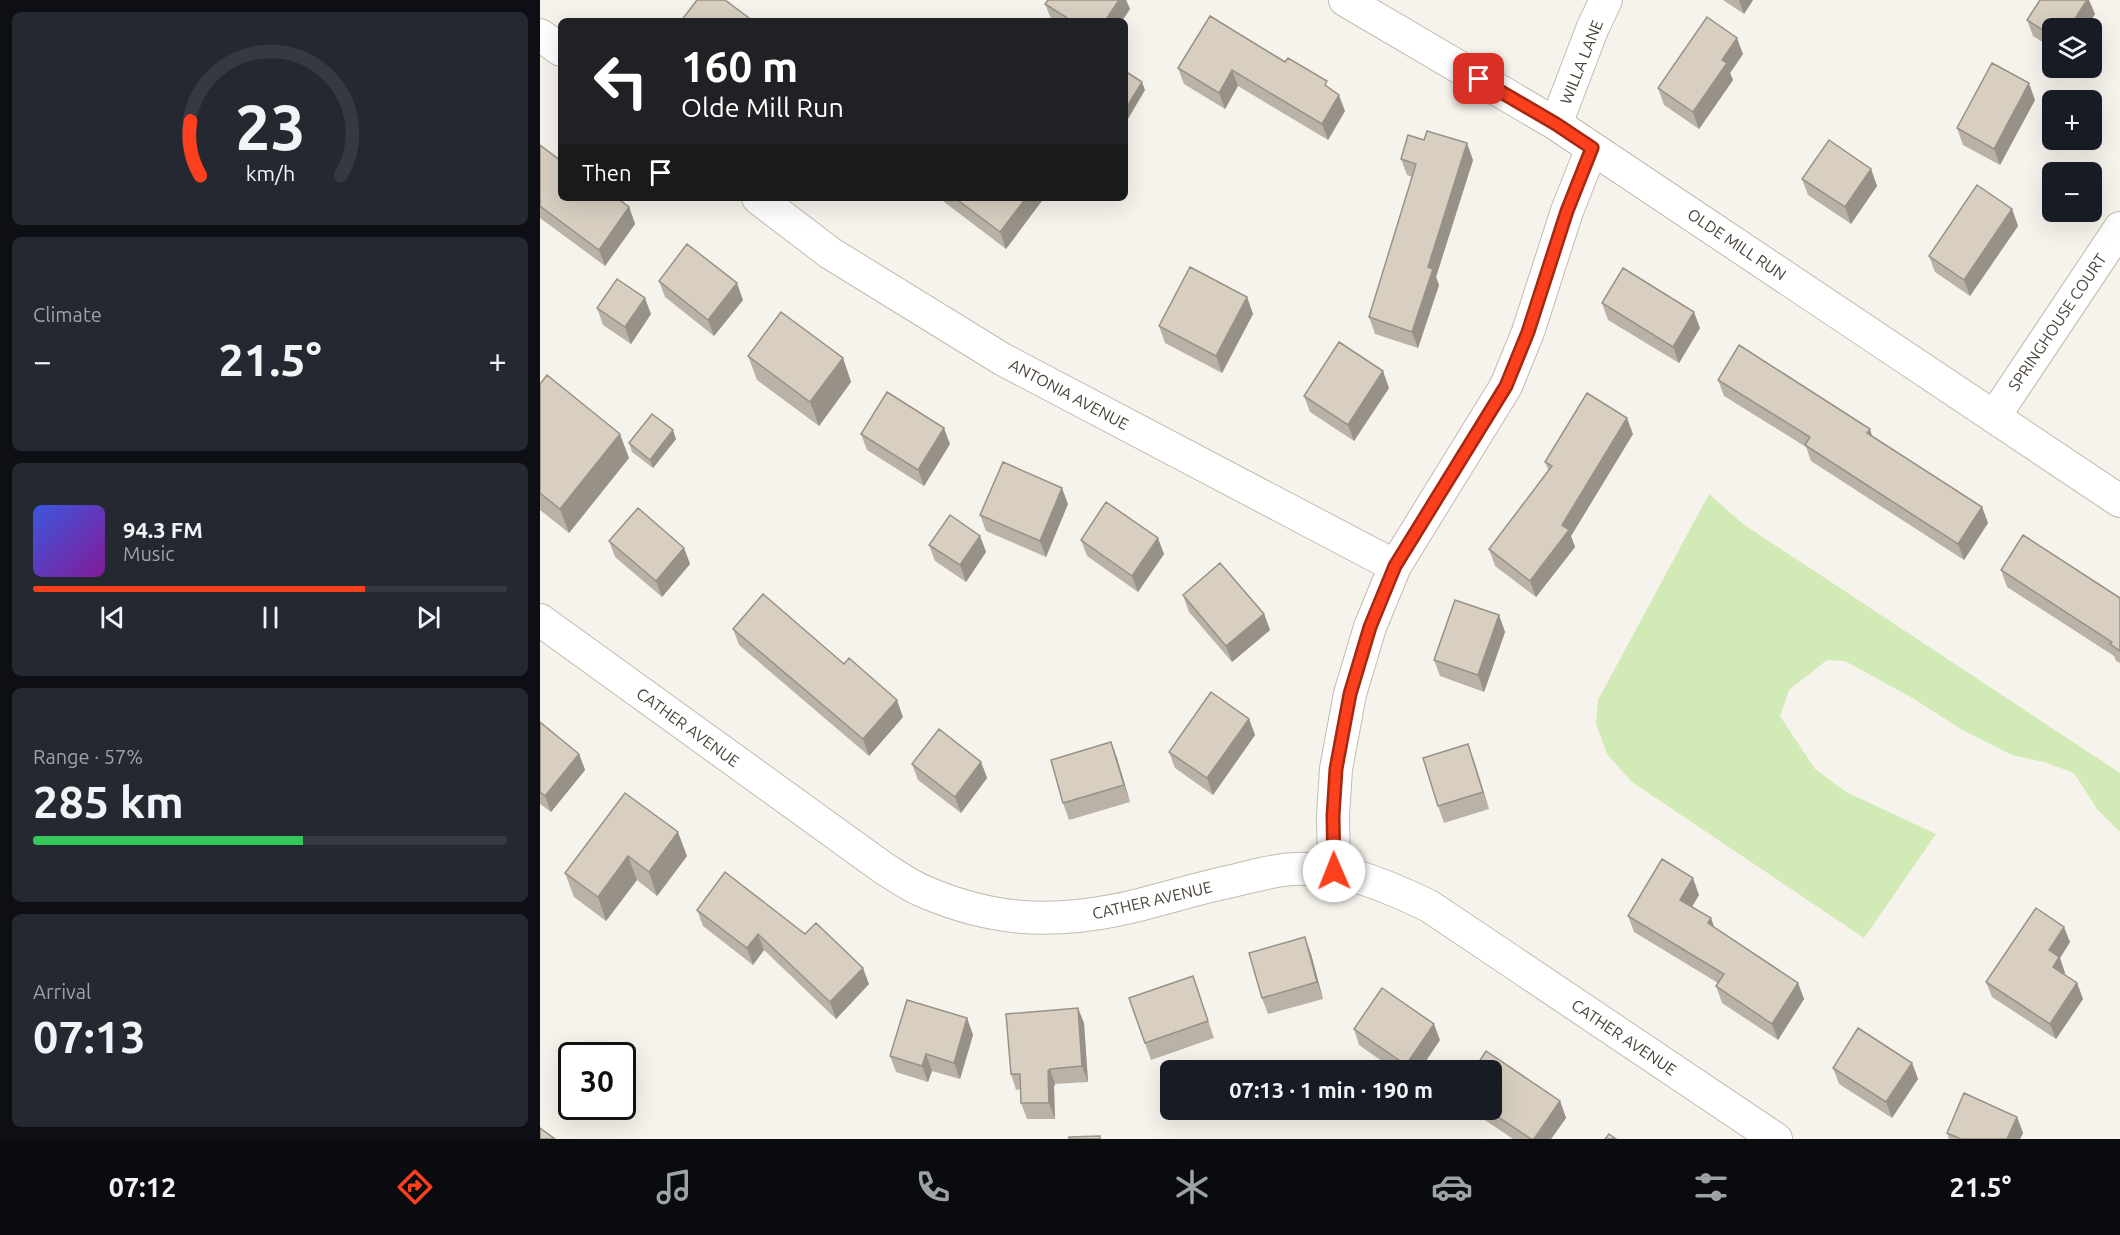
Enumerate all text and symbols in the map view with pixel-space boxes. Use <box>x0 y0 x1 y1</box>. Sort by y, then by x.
street label: WILLA LANE <box>1556 17 1606 107</box>
map controls <box>2042 18 2102 222</box>
button: layers <box>2042 18 2102 78</box>
icon: left <box>582 42 660 120</box>
text: 160 m <box>681 43 798 90</box>
pin <box>1453 53 1504 104</box>
icon: arrive <box>1462 62 1495 95</box>
button: + <box>2042 90 2102 150</box>
text: 23 <box>235 92 305 162</box>
text: Olde Mill Run <box>681 92 844 122</box>
icon: arrive <box>644 156 677 189</box>
text: Then <box>582 160 632 185</box>
text: km/h <box>245 161 295 185</box>
button: − <box>2042 162 2102 222</box>
street label: OLDE MILL RUN <box>1684 204 1790 284</box>
street label: SPRINGHOUSE COURT <box>2004 250 2110 394</box>
text: Climate <box>33 303 102 326</box>
text: 21.5° <box>218 334 322 385</box>
text: − <box>33 342 52 379</box>
text: + <box>488 342 507 379</box>
street label: ANTONIA AVENUE <box>1006 355 1132 433</box>
text: 94.3 FM <box>123 517 203 542</box>
text: Music <box>123 542 175 565</box>
icon: previous <box>96 601 129 634</box>
icon: pause <box>254 601 287 634</box>
icon: next <box>412 601 445 634</box>
street label: CATHER AVENUE <box>633 684 743 770</box>
text: Range · 57% <box>33 745 143 768</box>
text: 285 km <box>33 776 184 827</box>
position arrow <box>1302 839 1366 903</box>
street label: CATHER AVENUE <box>1090 877 1214 923</box>
text: Arrival <box>33 980 91 1003</box>
street label: CATHER AVENUE <box>1568 995 1680 1079</box>
text: 07:13 <box>33 1011 146 1062</box>
speed limit sign: 30 <box>558 1042 636 1120</box>
text: 07:13 · 1 min · 190 m <box>1229 1077 1433 1102</box>
icon: directions <box>394 1166 436 1208</box>
icon: music <box>653 1166 695 1208</box>
icon: phone <box>912 1166 954 1208</box>
icon: climate <box>1171 1166 1213 1208</box>
icon: car <box>1431 1166 1473 1208</box>
icon: filters <box>1690 1166 1732 1208</box>
text: 07:12 <box>109 1172 176 1202</box>
text: 21.5° <box>1949 1172 2011 1202</box>

